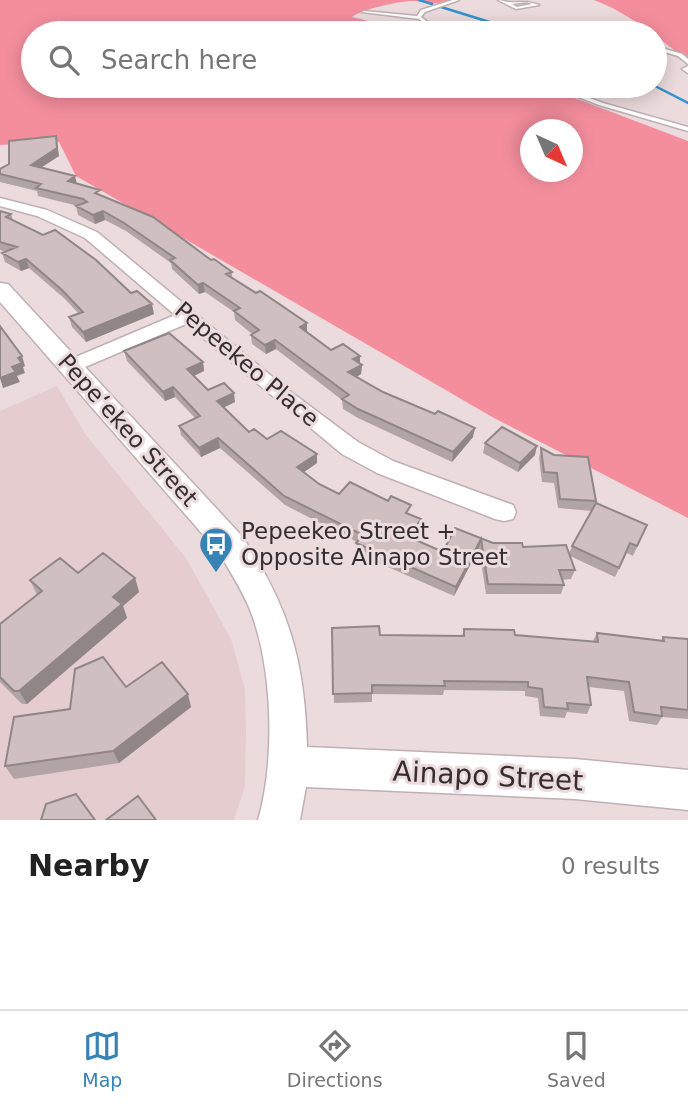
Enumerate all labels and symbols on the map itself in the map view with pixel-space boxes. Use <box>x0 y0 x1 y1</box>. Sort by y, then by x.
north arrow <box>520 119 583 182</box>
street label: Pepeekeo Place <box>170 296 324 432</box>
street label: Pepeʻekeo Street <box>53 349 203 511</box>
place label: Pepeekeo Street + Opposite Ainapo Street <box>241 518 508 570</box>
bus stop icon: Pepeekeo Street + Opposite Ainapo Street <box>197 525 235 574</box>
street label: Ainapo Street <box>392 755 584 797</box>

